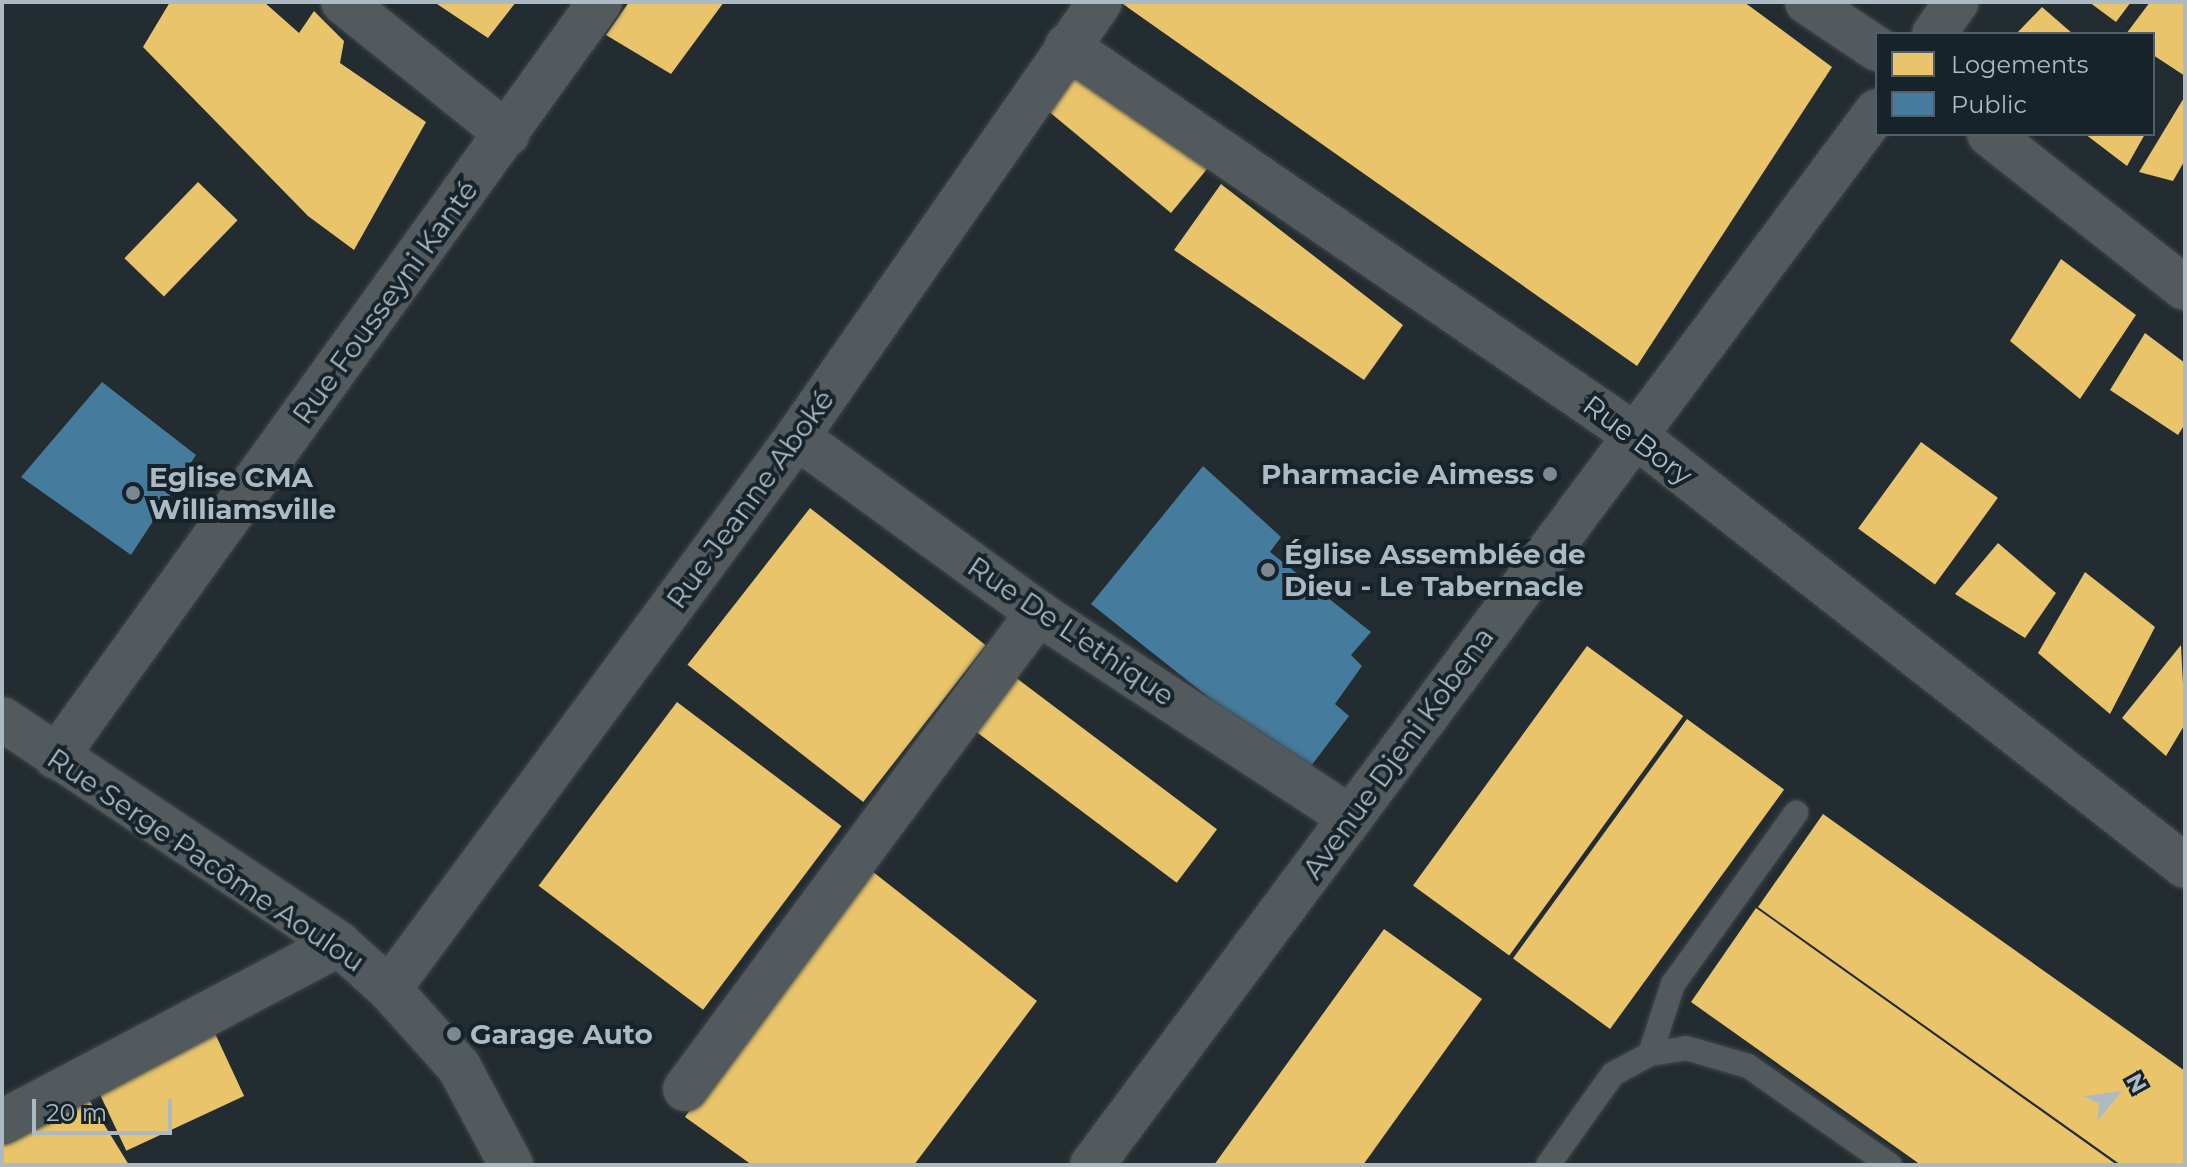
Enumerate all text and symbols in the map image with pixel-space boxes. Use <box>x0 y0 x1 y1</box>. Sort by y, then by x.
legend <box>1875 32 2155 136</box>
text: Logements <box>1951 50 2089 79</box>
text: Public <box>1951 90 2027 119</box>
street label: Rue Fousseyni Kanté <box>285 174 485 430</box>
street label: Rue Jeanne Aboké <box>659 383 841 615</box>
street label: Rue Bory <box>1577 388 1699 492</box>
place label: Pharmacie Aimess <box>1261 457 1534 491</box>
place label: Eglise CMA Williamsville <box>149 460 336 526</box>
marker: Pharmacie Aimess <box>1541 465 1559 483</box>
marker: Eglise CMA Williamsville <box>124 484 142 502</box>
place label: Église Assemblée de Dieu - Le Tabernacle <box>1284 537 1586 603</box>
street label: Rue De L'ethique <box>961 549 1181 713</box>
marker: Église Assemblée de Dieu - Le Tabernacle <box>1259 561 1277 579</box>
street label: Avenue Djeni Kobena <box>1295 621 1501 885</box>
street label: Rue Serge Pacôme Aoulou <box>41 741 371 979</box>
place label: Garage Auto <box>470 1017 653 1051</box>
marker: Garage Auto <box>445 1025 463 1043</box>
north arrow <box>2075 1055 2155 1135</box>
text: N <box>2120 1069 2153 1097</box>
scale bar <box>36 1083 176 1133</box>
text: 20 m <box>46 1098 107 1127</box>

